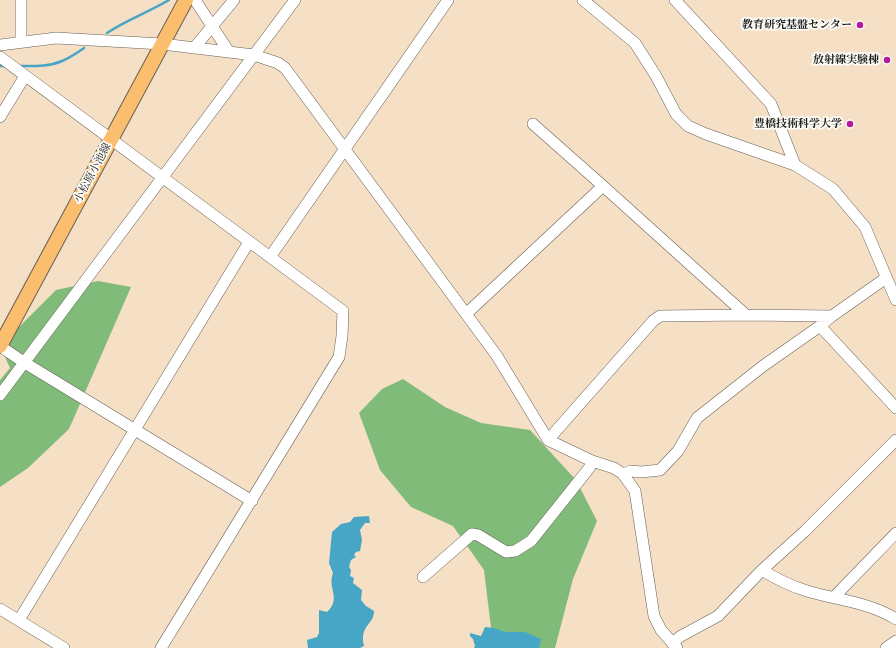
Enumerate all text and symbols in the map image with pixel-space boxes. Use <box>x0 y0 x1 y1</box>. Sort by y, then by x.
place label: 教育研究基盤センター <box>742 18 852 32</box>
marker: 教育研究基盤センター <box>855 20 865 30</box>
place label: 放射線実験棟 <box>813 53 879 67</box>
marker: 放射線実験棟 <box>882 55 892 65</box>
place label: 豊橋技術科学大学 <box>754 117 842 131</box>
marker: 豊橋技術科学大学 <box>845 119 855 129</box>
street label: 小松原小池線 <box>72 141 114 205</box>

